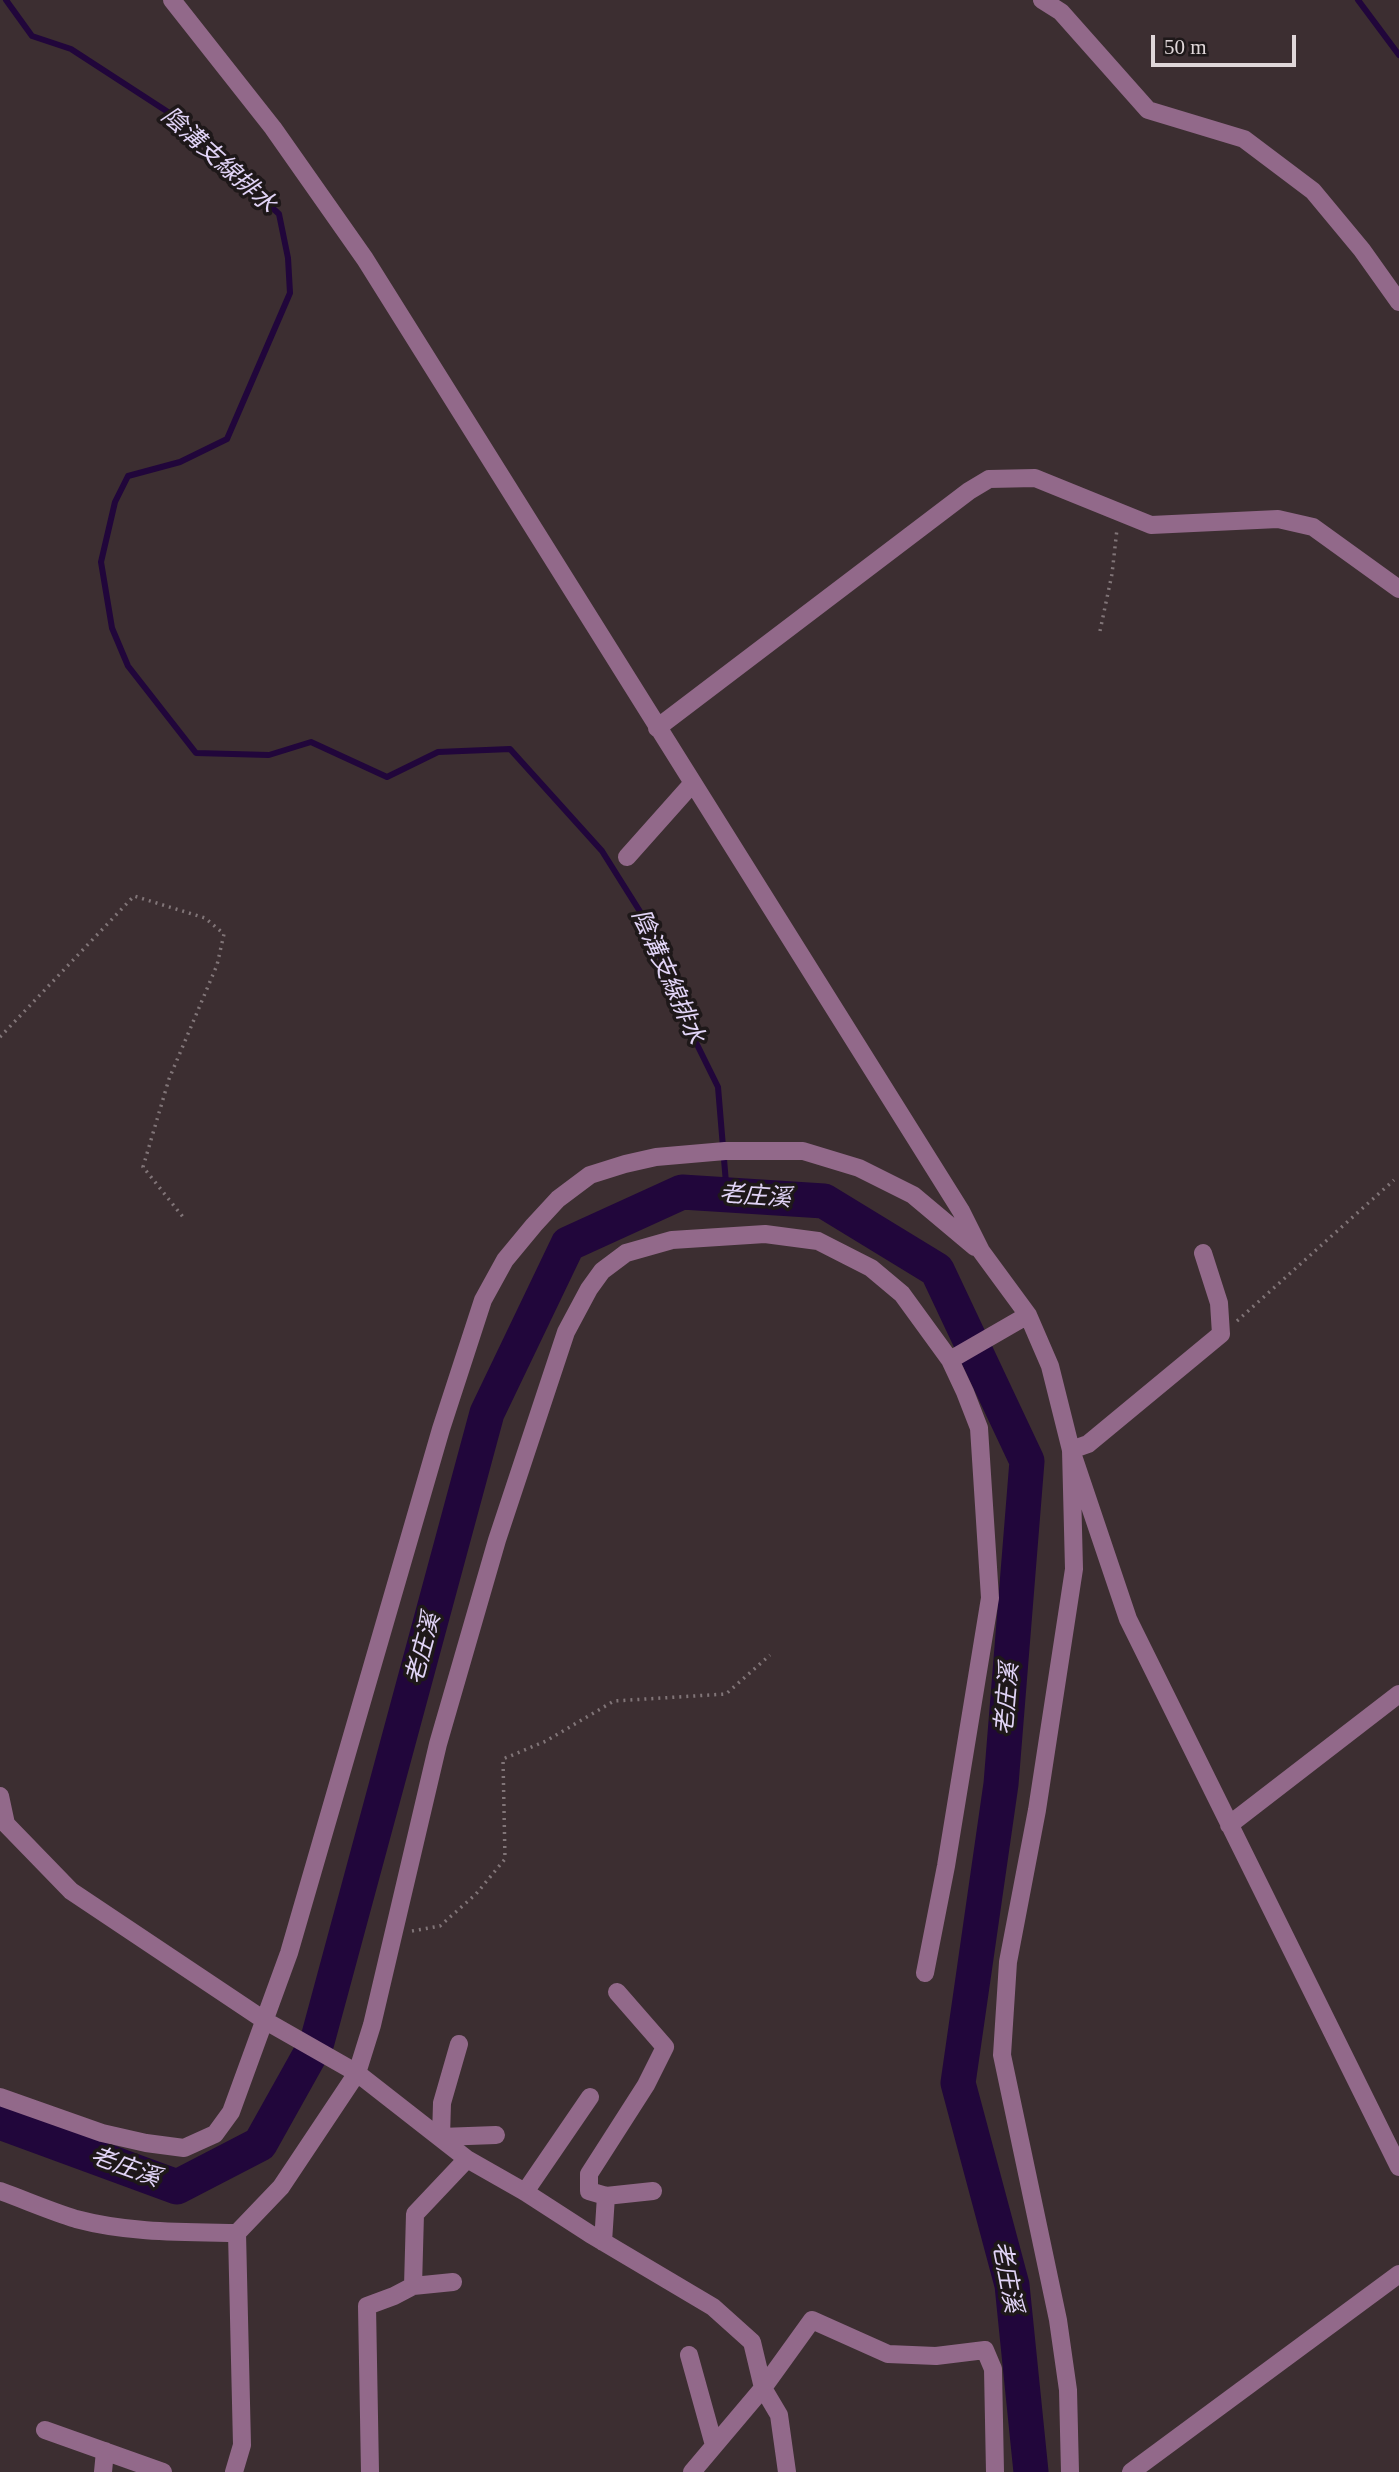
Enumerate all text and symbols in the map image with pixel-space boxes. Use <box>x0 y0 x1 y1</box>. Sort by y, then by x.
scale bar <box>1154 21 1299 65</box>
text: 50 m <box>1164 35 1207 59</box>
water label: 陰溝支線排水 <box>155 102 281 220</box>
water label: 陰溝支線排水 <box>625 905 709 1049</box>
water label: 老庄溪 <box>718 1180 792 1214</box>
water label: 老庄溪 <box>401 1610 447 1688</box>
water label: 老庄溪 <box>991 1662 1025 1736</box>
water label: 老庄溪 <box>86 2142 164 2194</box>
water label: 老庄溪 <box>985 2239 1027 2315</box>

